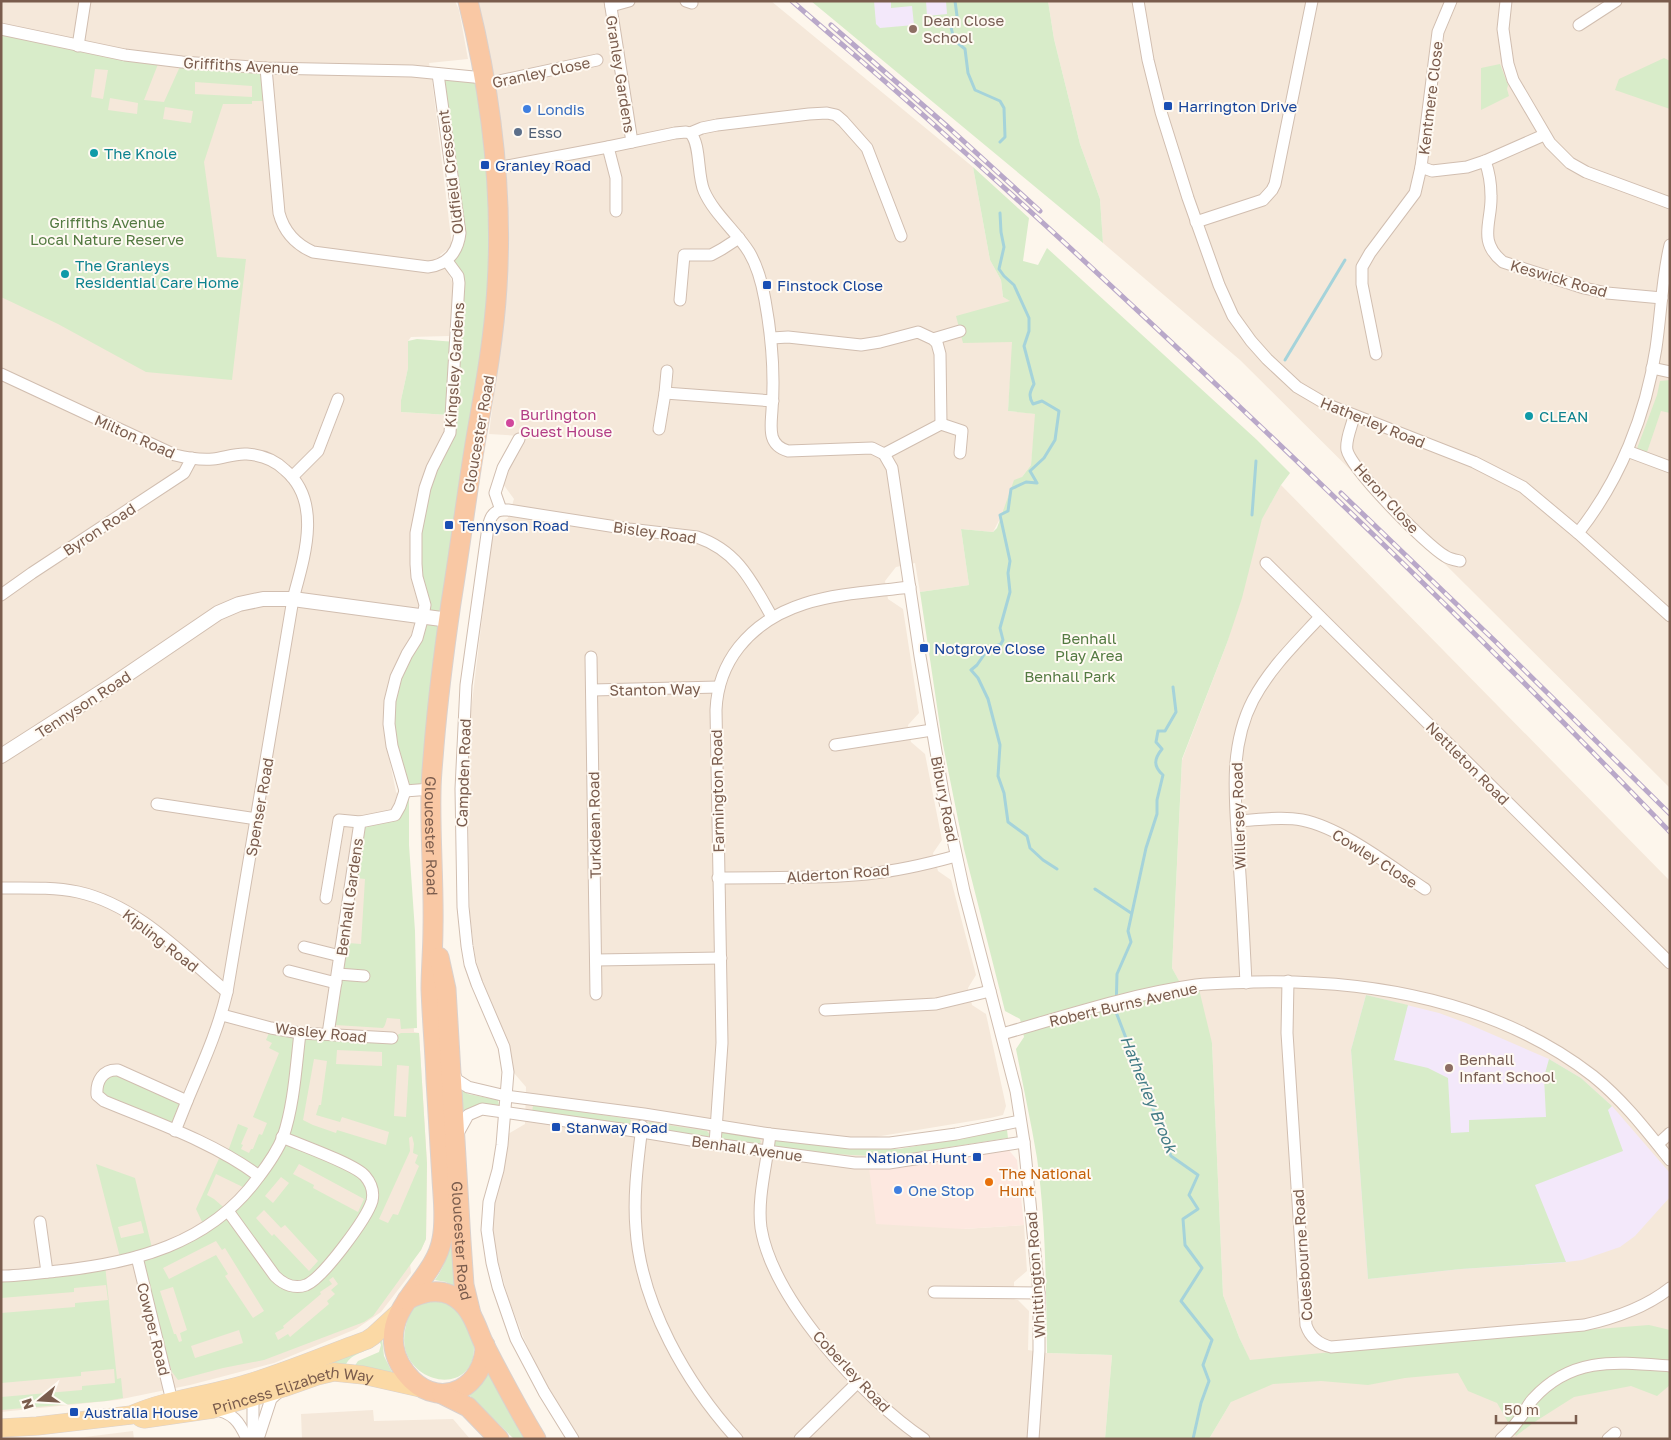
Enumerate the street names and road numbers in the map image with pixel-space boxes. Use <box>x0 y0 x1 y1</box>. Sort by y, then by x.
street label: Granley Gardens <box>603 14 639 134</box>
street label: Kentmere Close <box>1414 40 1446 156</box>
street label: Griffiths Avenue <box>183 53 299 77</box>
street label: Granley Close <box>490 53 592 91</box>
street label: Oldfield Crescent <box>433 109 467 235</box>
street label: Keswick Road <box>1508 256 1610 300</box>
street label: Kingsley Gardens <box>441 302 467 428</box>
street label: Gloucester Road <box>459 374 497 494</box>
street label: Hatherley Road <box>1318 393 1428 451</box>
street label: Milton Road <box>92 410 178 462</box>
street label: Heron Close <box>1351 459 1423 537</box>
street label: Byron Road <box>59 499 139 559</box>
street label: Bisley Road <box>612 517 698 547</box>
street label: Tennyson Road <box>32 667 134 741</box>
street label: Stanton Way <box>609 679 701 699</box>
street label: Campden Road <box>452 718 474 828</box>
street label: Nettleton Road <box>1423 718 1513 808</box>
street label: Farmington Road <box>707 729 727 853</box>
street label: Bibury Road <box>928 754 962 844</box>
street label: Spenser Road <box>241 756 277 858</box>
street label: Willersey Road <box>1227 762 1249 870</box>
street label: Turkdean Road <box>584 771 604 879</box>
street label: Gloucester Road <box>422 776 442 896</box>
street label: Cowley Close <box>1329 825 1421 891</box>
street label: Benhall Gardens <box>332 837 366 957</box>
street label: Alderton Road <box>786 860 890 886</box>
street label: Kipling Road <box>119 905 203 975</box>
street label: Robert Burns Avenue <box>1047 978 1199 1030</box>
street label: Wasley Road <box>274 1018 368 1046</box>
street label: Benhall Avenue <box>690 1131 804 1165</box>
street label: Gloucester Road <box>448 1181 476 1302</box>
street label: Colesbourne Road <box>1288 1188 1316 1322</box>
street label: Whittington Road <box>1022 1211 1048 1339</box>
street label: Cowper Road <box>134 1280 174 1378</box>
street label: Coberley Road <box>810 1326 894 1416</box>
street label: Princess Elizabeth Way <box>210 1363 376 1418</box>

